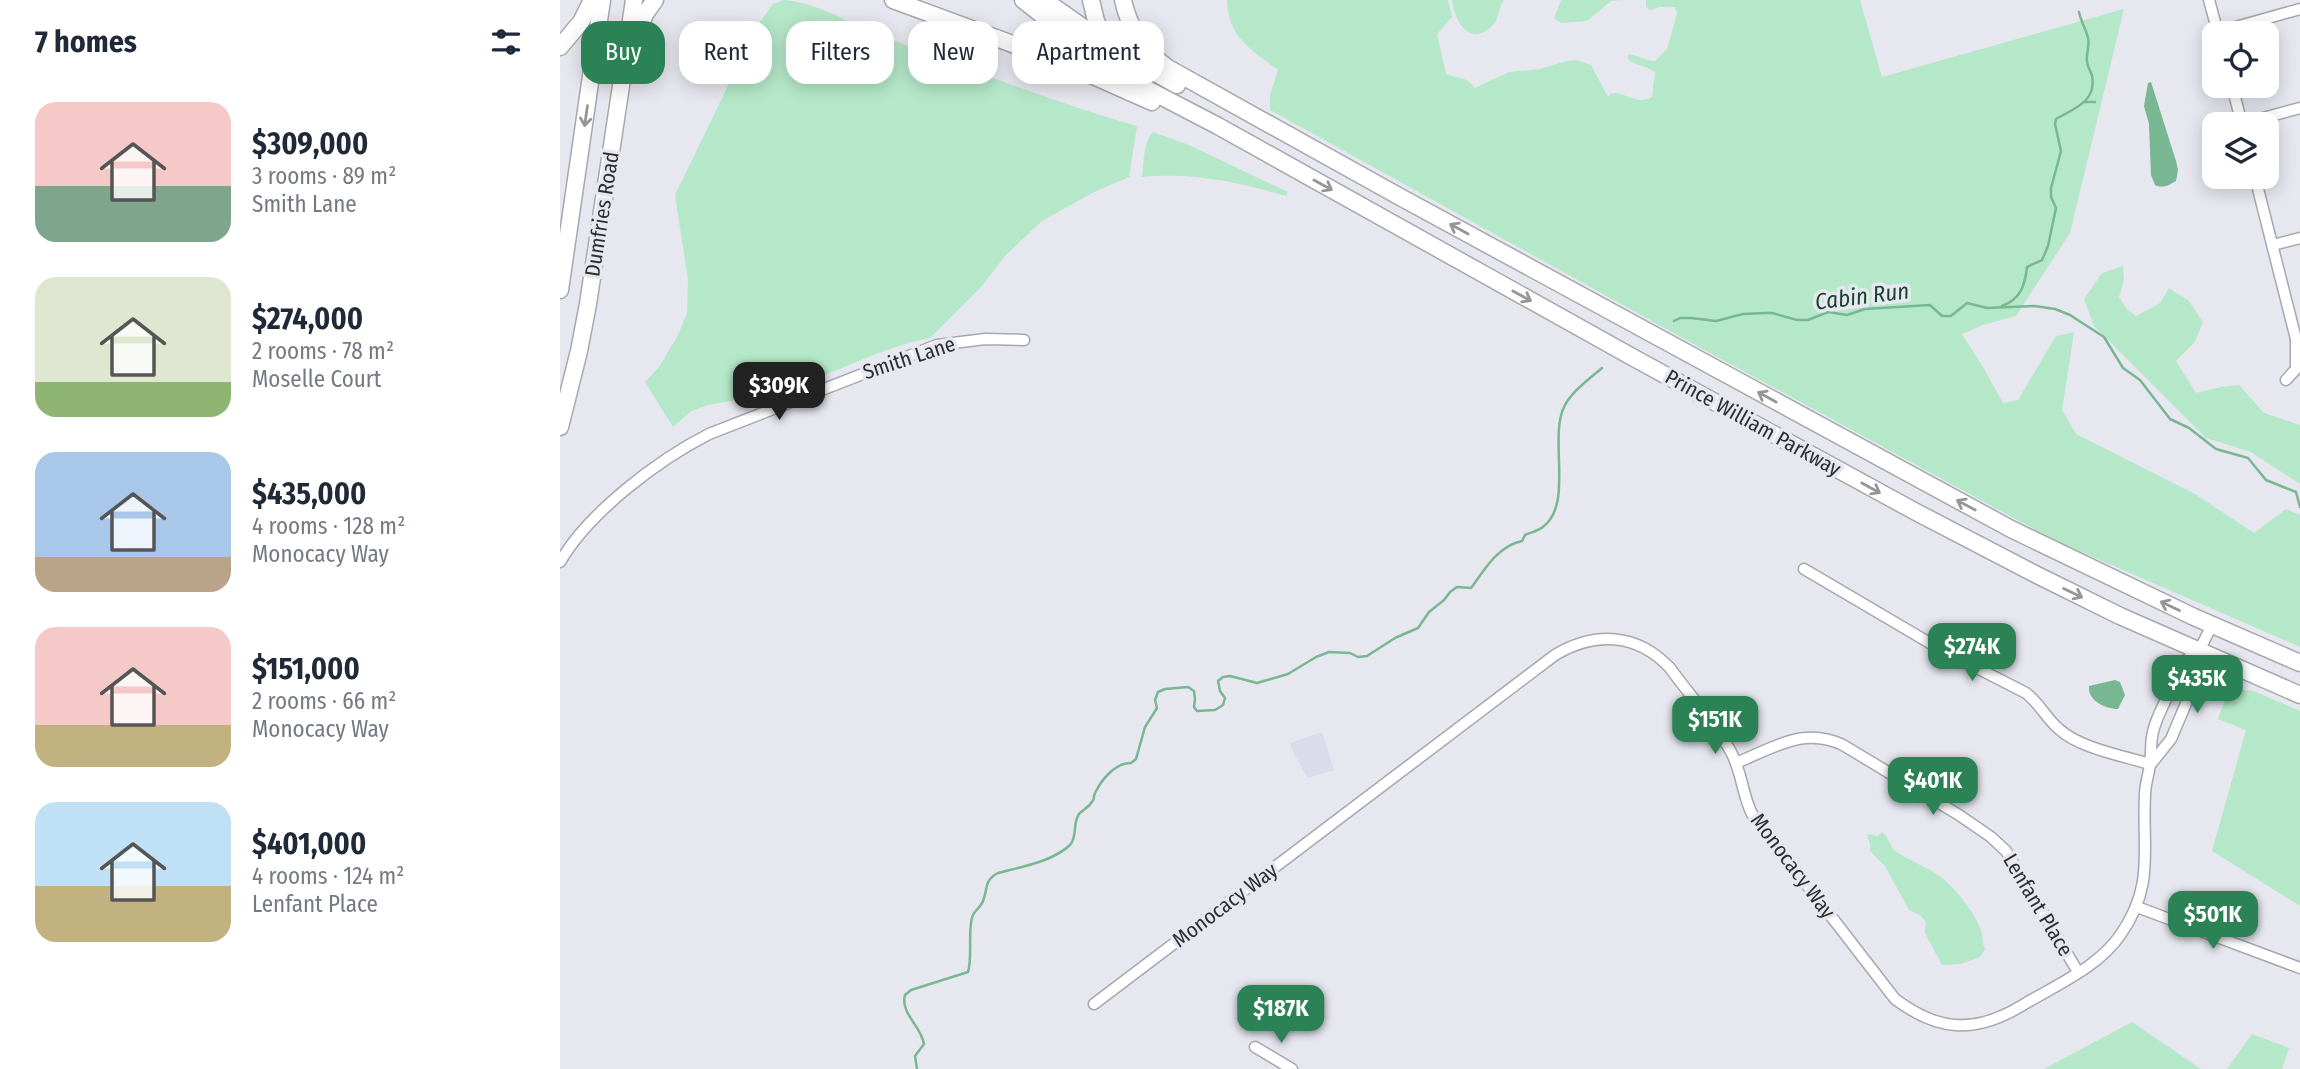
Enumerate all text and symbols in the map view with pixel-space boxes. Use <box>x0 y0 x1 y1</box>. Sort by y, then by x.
chip: Buy <box>581 21 665 84</box>
chip: Rent <box>679 21 772 84</box>
chip: Filters <box>786 21 894 84</box>
chip: New <box>908 21 998 84</box>
chip: Apartment <box>1012 21 1164 84</box>
map controls <box>2202 21 2279 189</box>
button: locate <box>2202 21 2279 98</box>
icon: filters <box>487 23 525 61</box>
text: 7 homes <box>35 24 137 60</box>
one-way arrow <box>580 104 593 127</box>
button: layers <box>2202 112 2279 189</box>
text: $309,000 <box>252 126 368 162</box>
icon: home <box>91 130 175 214</box>
street label: Dumfries Road <box>579 150 625 278</box>
text: 3 rooms · 89 m² <box>252 162 396 190</box>
one-way arrow <box>1312 179 1333 192</box>
text: Smith Lane <box>252 190 357 218</box>
one-way arrow <box>1449 222 1470 236</box>
water label: Cabin Run <box>1813 276 1911 316</box>
one-way arrow <box>1511 289 1531 303</box>
text: $274,000 <box>252 301 363 337</box>
icon: home <box>91 305 175 389</box>
street label: Smith Lane <box>860 331 958 385</box>
text: 2 rooms · 78 m² <box>252 337 394 365</box>
pin: $309K <box>730 362 828 422</box>
street label: Prince William Parkway <box>1661 364 1846 482</box>
text: Moselle Court <box>252 365 381 393</box>
text: $309K <box>749 371 809 399</box>
one-way arrow <box>1757 389 1777 403</box>
text: $435,000 <box>252 476 366 512</box>
icon: home <box>91 480 175 564</box>
one-way arrow <box>1861 481 1881 495</box>
one-way arrow <box>1956 498 1977 512</box>
text: 4 rooms · 128 m² <box>252 512 405 540</box>
text: Monocacy Way <box>252 540 389 568</box>
one-way arrow <box>2062 587 2083 600</box>
one-way arrow <box>2160 599 2181 612</box>
pin: $274K <box>1923 624 2021 683</box>
text: $274K <box>1944 632 2000 660</box>
text: $151,000 <box>252 651 360 687</box>
icon: home <box>91 655 175 739</box>
pin: $435K <box>2148 656 2246 715</box>
text: $435K <box>2168 664 2226 692</box>
text: 2 rooms · 66 m² <box>252 687 396 715</box>
pin: $151K <box>1666 696 1764 756</box>
text: $151K <box>1688 705 1742 733</box>
text: Monocacy Way <box>252 715 389 743</box>
pin: $401K <box>1884 758 1982 817</box>
text: $401K <box>1904 766 1962 794</box>
street label: Monocacy Way <box>1745 808 1841 924</box>
text: $401,000 <box>252 826 366 862</box>
icon: home <box>91 830 175 914</box>
street label: Lenfant Place <box>1997 849 2079 961</box>
street label: Monocacy Way <box>1167 857 1283 953</box>
text: 4 rooms · 124 m² <box>252 862 404 890</box>
text: Lenfant Place <box>252 890 378 918</box>
pin: $501K <box>2164 892 2262 951</box>
text: $501K <box>2184 900 2242 928</box>
pin: $187K <box>1232 986 1330 1045</box>
text: $187K <box>1253 994 1309 1022</box>

